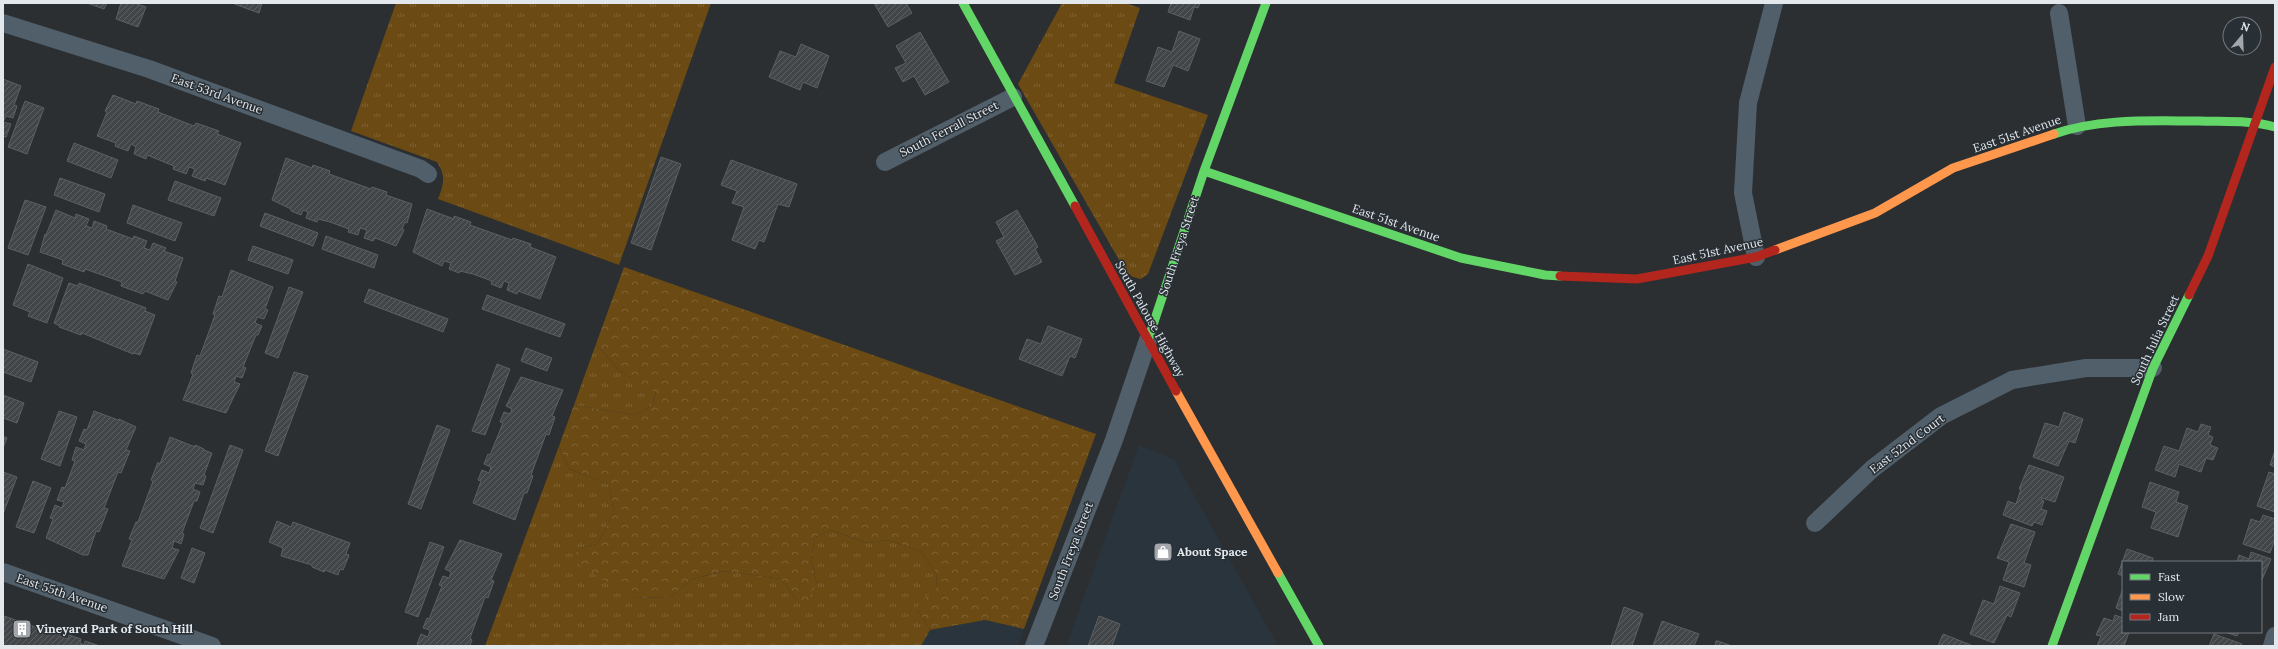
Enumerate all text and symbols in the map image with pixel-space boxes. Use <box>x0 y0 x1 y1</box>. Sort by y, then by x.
north arrow <box>2222 16 2262 56</box>
text: N <box>2239 19 2252 35</box>
street label: East 53rd Avenue <box>169 70 265 117</box>
street label: South Ferrall Street <box>897 97 1001 160</box>
street label: East 51st Avenue <box>1971 111 2063 156</box>
street label: South Freya Street <box>1155 194 1202 297</box>
street label: East 51st Avenue <box>1350 200 1443 245</box>
street label: East 51st Avenue <box>1671 234 1765 267</box>
street label: South Palouse Highway <box>1112 258 1189 380</box>
street label: South Julia Street <box>2127 292 2182 387</box>
street label: East 52nd Court <box>1866 410 1947 477</box>
street label: South Freya Street <box>1045 499 1096 602</box>
shop icon: About Space <box>1152 541 1174 563</box>
place label: About Space <box>1177 544 1248 559</box>
legend <box>2122 561 2262 633</box>
text: Fast <box>2158 569 2181 584</box>
street label: East 55th Avenue <box>14 570 110 615</box>
text: Slow <box>2158 589 2185 604</box>
text: Jam <box>2157 609 2179 624</box>
building icon: Vineyard Park of South Hill <box>11 618 33 640</box>
place label: Vineyard Park of South Hill <box>36 621 193 636</box>

